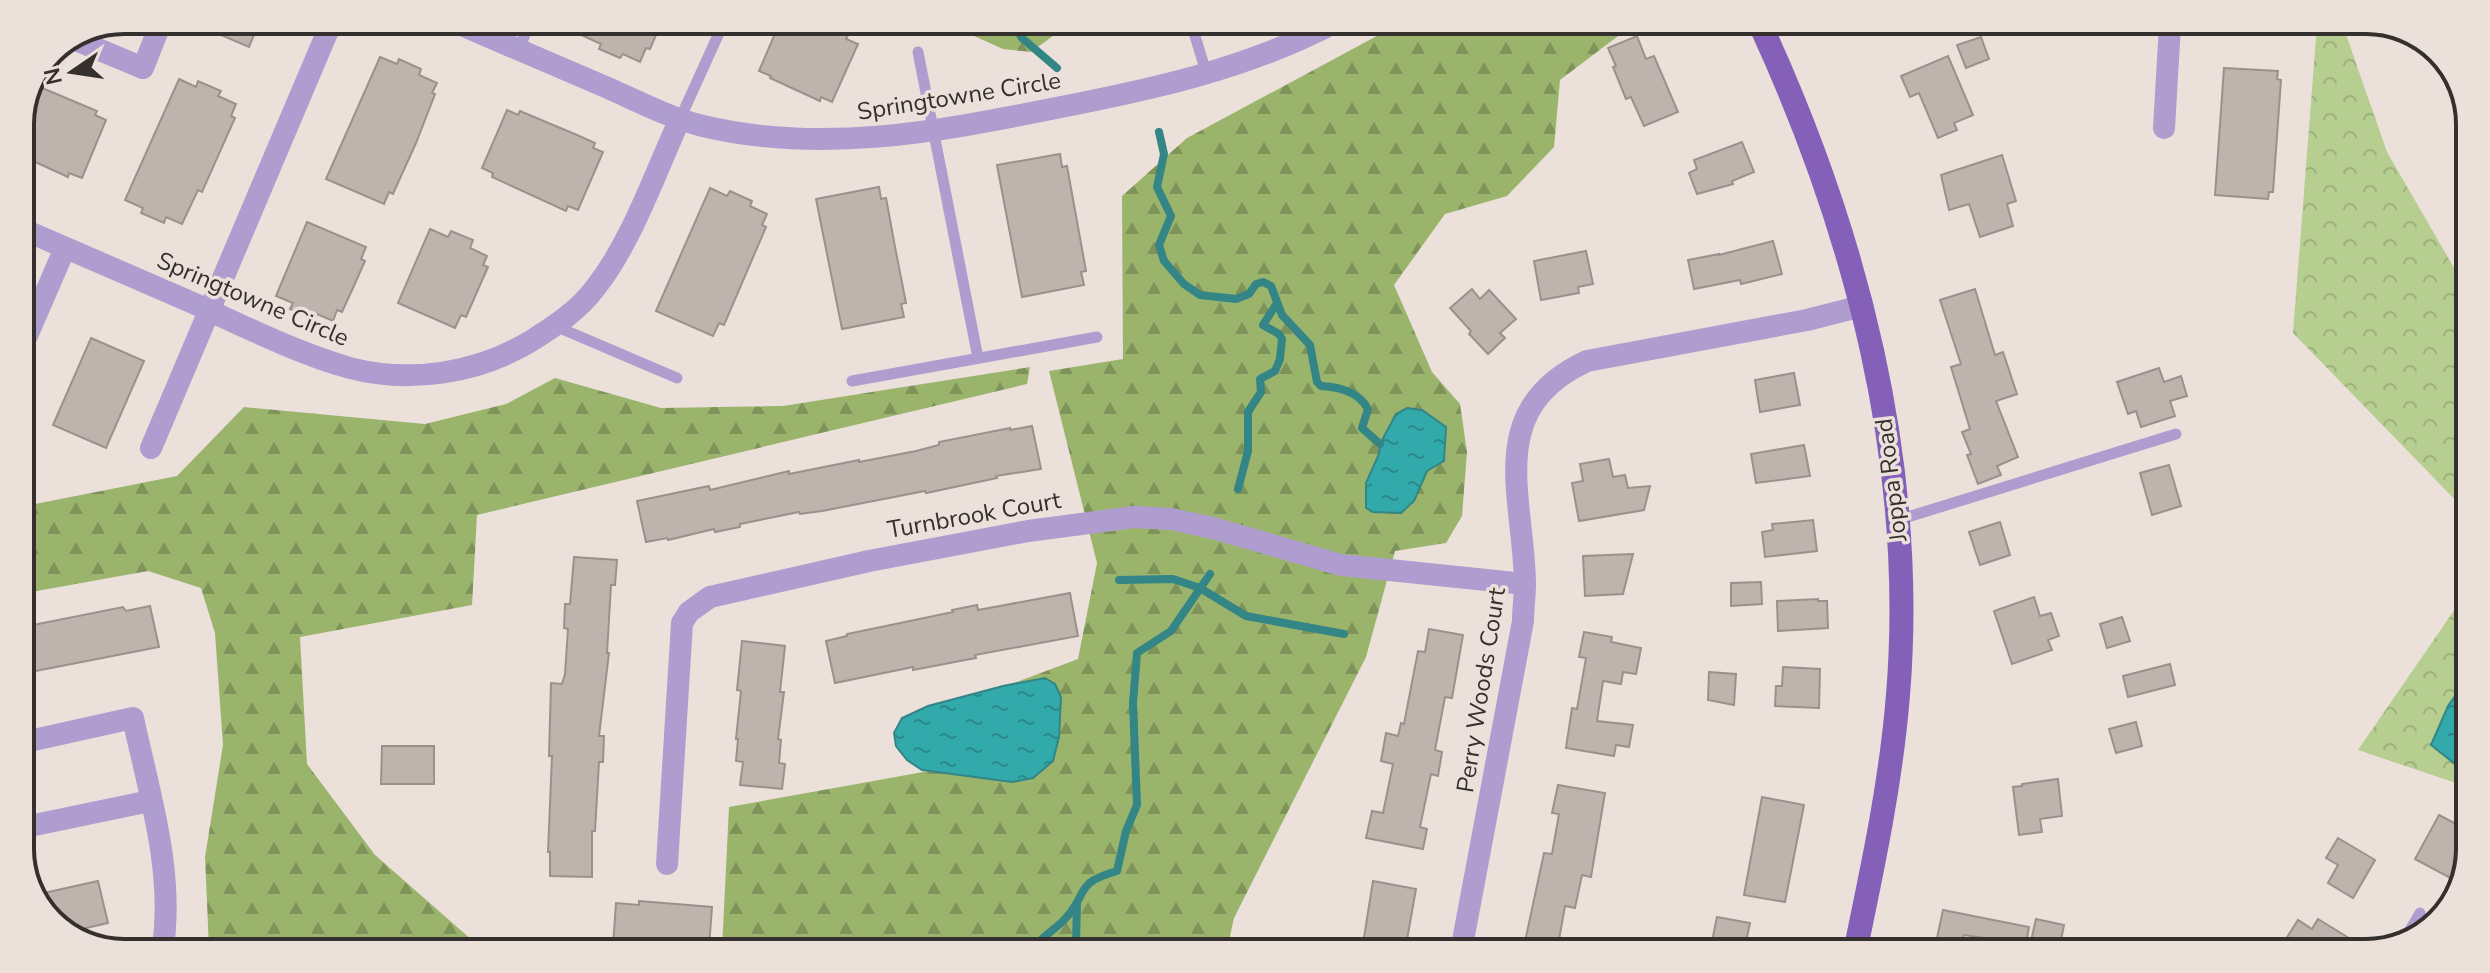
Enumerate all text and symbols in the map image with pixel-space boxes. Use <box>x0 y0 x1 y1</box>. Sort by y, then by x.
north arrow <box>32 32 112 112</box>
street label: Springtowne Circle <box>855 64 1063 128</box>
text: N <box>37 65 70 88</box>
street label: Springtowne Circle <box>152 244 354 354</box>
street label: Joppa Road <box>1868 417 1915 544</box>
street label: Turnbrook Court <box>885 484 1064 546</box>
street label: Perry Woods Court <box>1449 585 1513 795</box>

